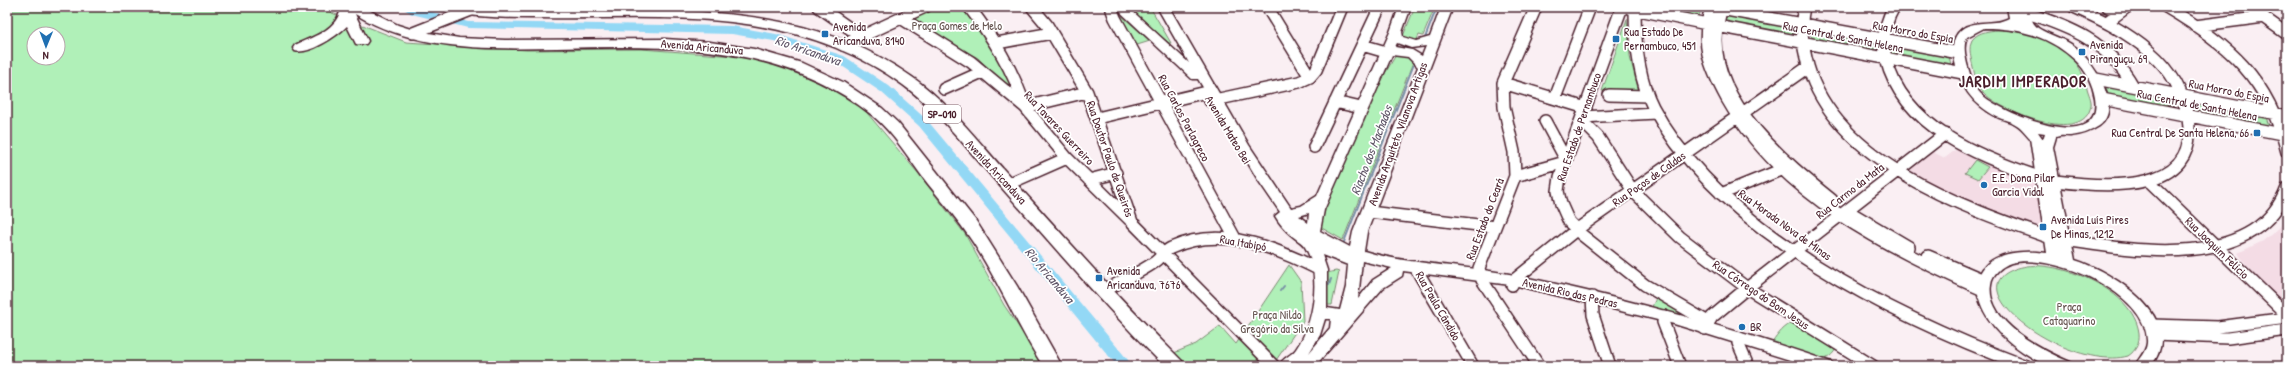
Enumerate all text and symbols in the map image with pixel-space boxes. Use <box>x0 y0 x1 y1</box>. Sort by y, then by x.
street label: Rua Morro do Espia <box>1872 16 1955 47</box>
park label: Praça Gomes de Melo <box>912 17 1002 34</box>
street label: Rua Central de Santa Helena <box>1782 17 1905 57</box>
place label: Avenida Aricanduva, 8140 <box>833 18 905 49</box>
place label: Rua Estado De Pernambuco, 451 <box>1624 23 1696 54</box>
north arrow <box>26 26 66 66</box>
marker: Avenida Aricanduva, 8140 <box>820 29 830 39</box>
water label: Rio Aricanduva <box>773 30 845 70</box>
street label: Avenida Aricanduva <box>660 34 744 59</box>
marker: Rua Estado De Pernambuco, 451 <box>1611 34 1621 44</box>
place label: Avenida Piranguçu, 69 <box>2090 36 2148 67</box>
marker: Avenida Piranguçu, 69 <box>2077 47 2087 57</box>
text: N <box>43 49 49 63</box>
street label: Avenida Arquiteto Vilanova Artigas <box>1364 59 1432 208</box>
street label: Rua Estado de Pernambuco <box>1552 70 1605 183</box>
district label: JARDIM IMPERADOR <box>1959 70 2087 92</box>
street label: Rua Carlos Parlagreco <box>1154 71 1215 164</box>
street label: Rua Morro do Espia <box>2188 74 2271 107</box>
street label: Rua Central de Santa Helena <box>2136 85 2259 125</box>
street label: Rua Tavares Guerreiro <box>1020 87 1098 169</box>
street label: Avenida Mateo Bei <box>1201 92 1256 167</box>
street label: Rua Doutor Paulo de Queirós <box>1083 98 1138 220</box>
water label: Riacho dos Machados <box>1346 102 1397 197</box>
road number: SP-010 <box>923 105 961 123</box>
place label: Rua Central De Santa Helena, 66 <box>2111 124 2249 141</box>
marker: Rua Central De Santa Helena, 66 <box>2252 128 2262 138</box>
street label: Avenida Aricanduva <box>962 136 1031 208</box>
street label: Rua Poços de Caldas <box>1609 147 1689 210</box>
street label: Rua Carmo da Mata <box>1812 158 1888 223</box>
place label: E.E. Dona Pilar Garcia Vidal <box>1992 169 2055 200</box>
street label: Rua Estado do Ceará <box>1461 175 1508 262</box>
marker: E.E. Dona Pilar Garcia Vidal <box>1979 180 1989 190</box>
street label: Rua Morada Nova de Minas <box>1735 185 1836 264</box>
place label: Avenida Luís Pires De Minas, 1212 <box>2051 211 2129 242</box>
street label: Rua Joaquim Felício <box>2182 213 2253 283</box>
marker: Avenida Luís Pires De Minas, 1212 <box>2038 222 2048 232</box>
street label: Rua Itabipó <box>1218 230 1268 255</box>
water label: Rio Aricanduva <box>1021 243 1080 308</box>
street label: Rua Córrego do Bom Jesus <box>1709 256 1813 334</box>
place label: Avenida Aricanduva, 7676 <box>1107 262 1181 293</box>
street label: Rua Paula Cândido <box>1412 268 1465 344</box>
marker: Avenida Aricanduva, 7676 <box>1094 273 1104 283</box>
street label: Avenida Rio das Pedras <box>1521 273 1620 312</box>
park label: Praça Cataguarino <box>2043 298 2095 329</box>
park label: Praça Nildo Gregório da Silva <box>1240 306 1314 337</box>
place label: BR <box>1750 318 1762 335</box>
marker: BR <box>1737 322 1747 332</box>

